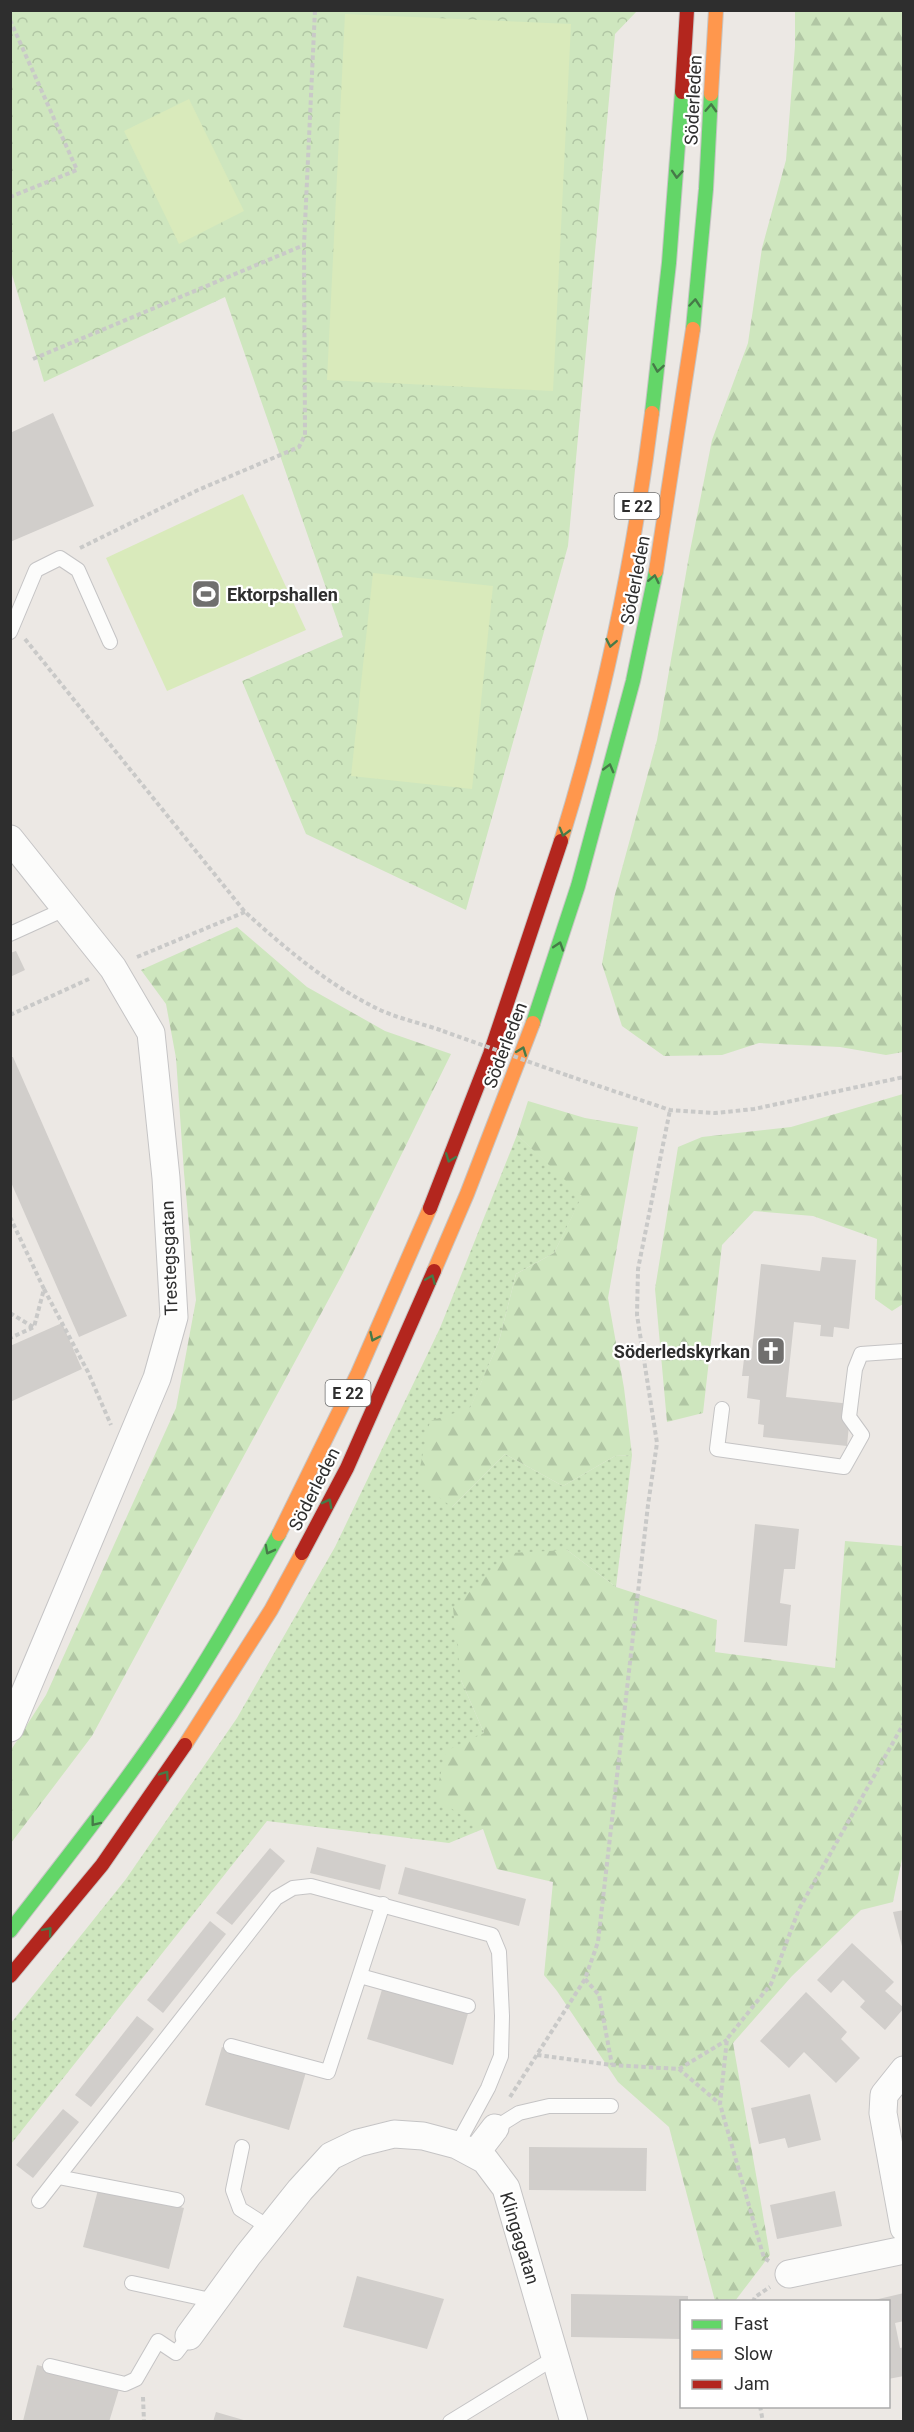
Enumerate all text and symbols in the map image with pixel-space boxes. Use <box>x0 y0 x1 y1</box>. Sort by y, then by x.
street label: Söderleden <box>680 54 706 146</box>
one-way arrow <box>704 104 717 113</box>
one-way arrow <box>671 169 684 178</box>
one-way arrow <box>688 298 701 307</box>
one-way arrow <box>652 363 664 372</box>
road number: E 22 <box>614 493 660 519</box>
street label: Söderleden <box>616 534 654 626</box>
one-way arrow <box>647 574 660 584</box>
sports icon: Ektorpshallen <box>190 578 222 610</box>
place label: Ektorpshallen <box>227 584 338 605</box>
one-way arrow <box>605 637 618 647</box>
one-way arrow <box>602 764 615 774</box>
one-way arrow <box>559 826 571 837</box>
one-way arrow <box>551 941 564 952</box>
street label: Söderleden <box>479 999 531 1091</box>
one-way arrow <box>515 1047 527 1058</box>
one-way arrow <box>445 1152 458 1163</box>
street label: Trestegsgatan <box>156 1200 182 1316</box>
one-way arrow <box>423 1275 435 1286</box>
one-way arrow <box>369 1331 381 1342</box>
church icon: Söderledskyrkan <box>755 1335 787 1367</box>
place label: Söderledskyrkan <box>614 1341 750 1362</box>
road number: E 22 <box>326 1380 370 1406</box>
street label: Söderleden <box>284 1444 344 1534</box>
one-way arrow <box>321 1499 332 1509</box>
one-way arrow <box>265 1544 276 1554</box>
one-way arrow <box>158 1771 169 1782</box>
one-way arrow <box>91 1815 102 1826</box>
one-way arrow <box>41 1927 52 1938</box>
street label: Klingagatan <box>496 2189 544 2287</box>
legend <box>680 2300 890 2408</box>
text: Fast <box>734 2313 769 2334</box>
text: Slow <box>734 2343 773 2364</box>
text: Jam <box>734 2373 770 2394</box>

